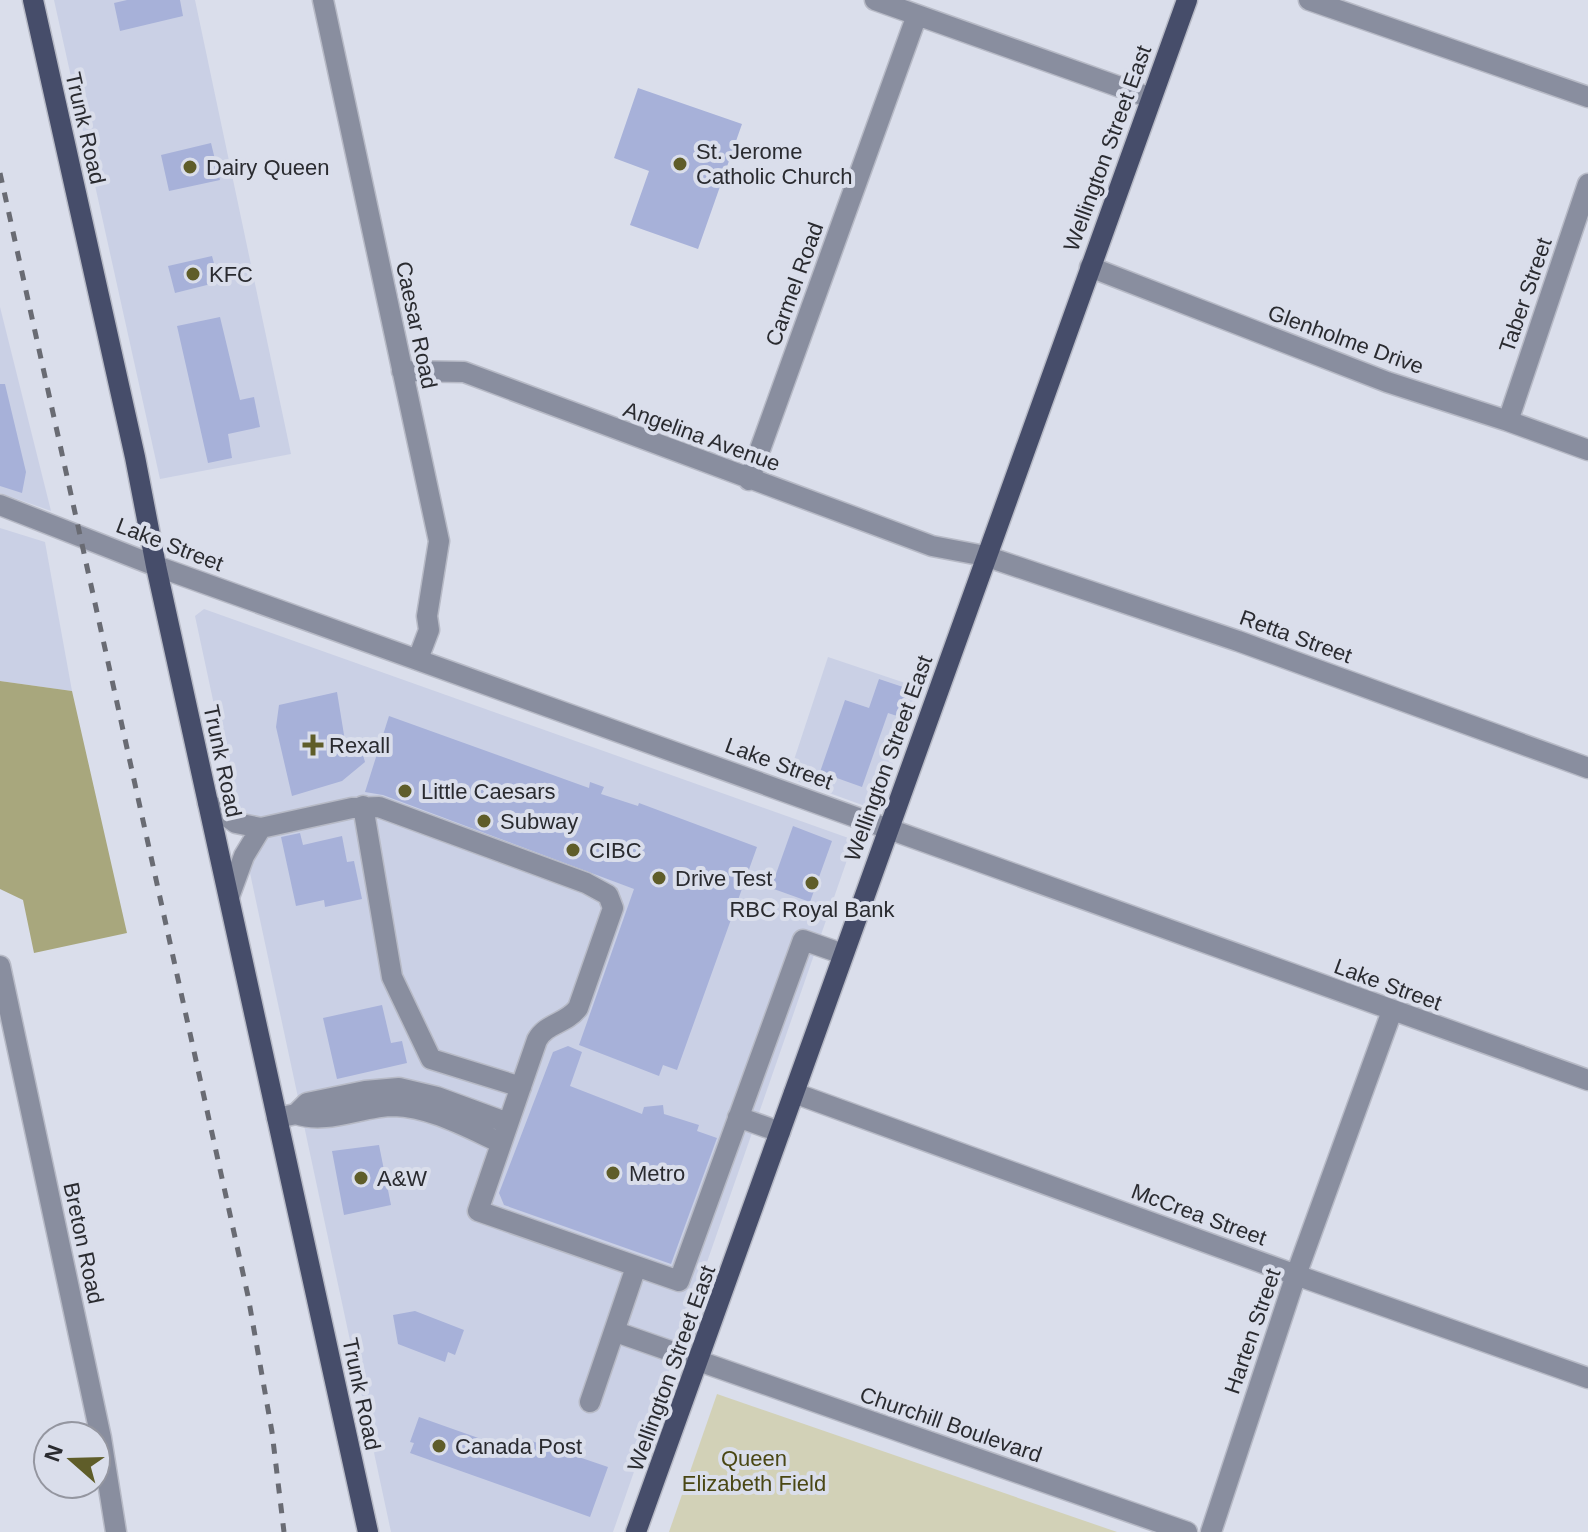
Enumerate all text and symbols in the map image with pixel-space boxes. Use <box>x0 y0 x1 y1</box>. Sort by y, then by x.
street label: Wellington Street East <box>1059 42 1156 255</box>
street label: Trunk Road <box>60 70 111 187</box>
place label: St. Jerome Catholic Church <box>696 139 853 189</box>
place label: Dairy Queen <box>206 155 330 180</box>
marker: St. Jerome Catholic Church <box>671 155 689 173</box>
marker: Dairy Queen <box>181 158 199 176</box>
street label: Carmel Road <box>761 219 828 349</box>
street label: Taber Street <box>1494 234 1557 356</box>
street label: Caesar Road <box>391 259 442 391</box>
place label: KFC <box>209 262 253 287</box>
marker: KFC <box>184 265 202 283</box>
street label: Glenholme Drive <box>1265 300 1427 379</box>
street label: Angelina Avenue <box>620 397 784 476</box>
street label: Lake Street <box>113 513 227 576</box>
street label: Retta Street <box>1236 605 1355 668</box>
street label: Wellington Street East <box>840 652 937 865</box>
street label: Trunk Road <box>198 703 247 820</box>
street label: Lake Street <box>722 732 836 794</box>
place label: Rexall <box>329 733 390 758</box>
marker: Rexall <box>304 736 322 754</box>
place label: Little Caesars <box>421 779 556 804</box>
marker: Little Caesars <box>396 782 414 800</box>
place label: Subway <box>500 809 578 834</box>
marker: Subway <box>475 812 493 830</box>
place label: CIBC <box>589 838 642 863</box>
marker: CIBC <box>564 841 582 859</box>
place label: Drive Test <box>675 866 772 891</box>
marker: Drive Test <box>650 869 668 887</box>
marker: RBC Royal Bank <box>803 874 821 892</box>
place label: RBC Royal Bank <box>729 897 896 922</box>
street label: Lake Street <box>1331 953 1445 1015</box>
place label: Metro <box>629 1161 685 1186</box>
marker: Metro <box>604 1164 622 1182</box>
place label: A&W <box>377 1166 427 1191</box>
marker: A&W <box>352 1169 370 1187</box>
street label: McCrea Street <box>1128 1178 1270 1250</box>
street label: Breton Road <box>58 1180 109 1306</box>
street label: Wellington Street East <box>623 1262 720 1475</box>
street label: Harten Street <box>1219 1265 1286 1397</box>
street label: Trunk Road <box>337 1336 386 1453</box>
street label: Churchill Boulevard <box>857 1382 1045 1467</box>
north arrow <box>32 1420 112 1500</box>
place label: Canada Post <box>455 1434 582 1459</box>
marker: Canada Post <box>430 1437 448 1455</box>
text: N <box>39 1442 68 1465</box>
park label: Queen Elizabeth Field <box>682 1446 826 1496</box>

